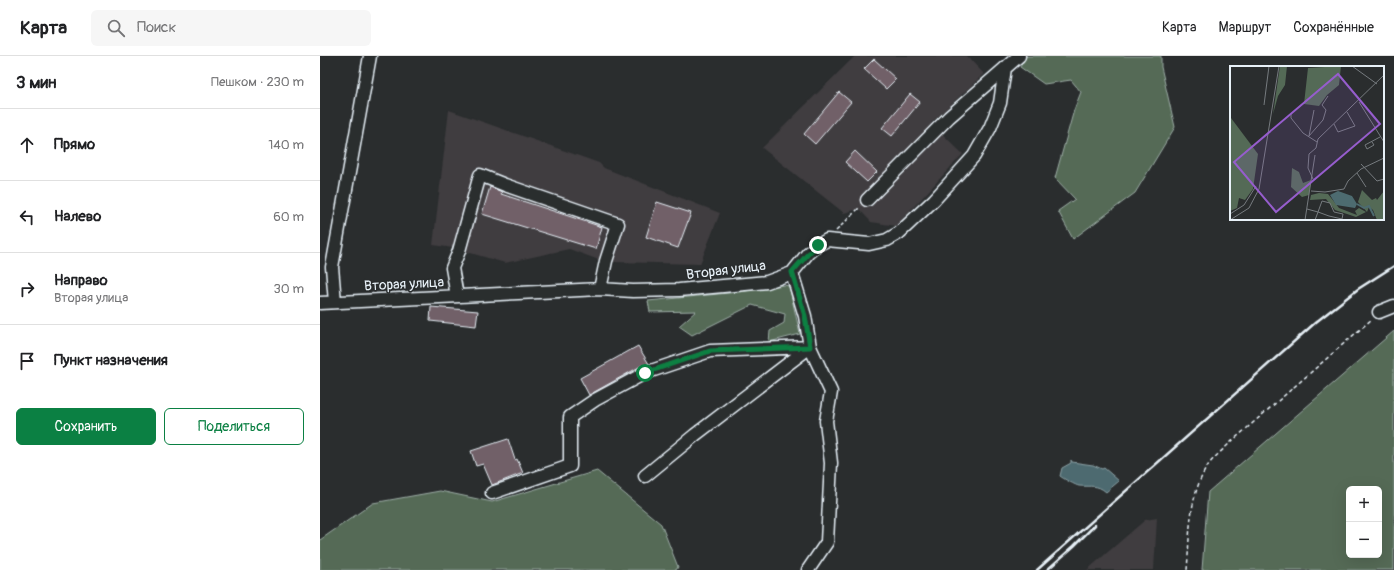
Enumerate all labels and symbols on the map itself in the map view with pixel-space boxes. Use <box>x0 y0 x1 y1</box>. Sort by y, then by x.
inset map <box>1230 66 1384 220</box>
route end <box>809 236 827 254</box>
street label: Вторая улица <box>685 257 767 283</box>
street label: Вторая улица <box>364 273 444 295</box>
route start <box>636 364 654 382</box>

